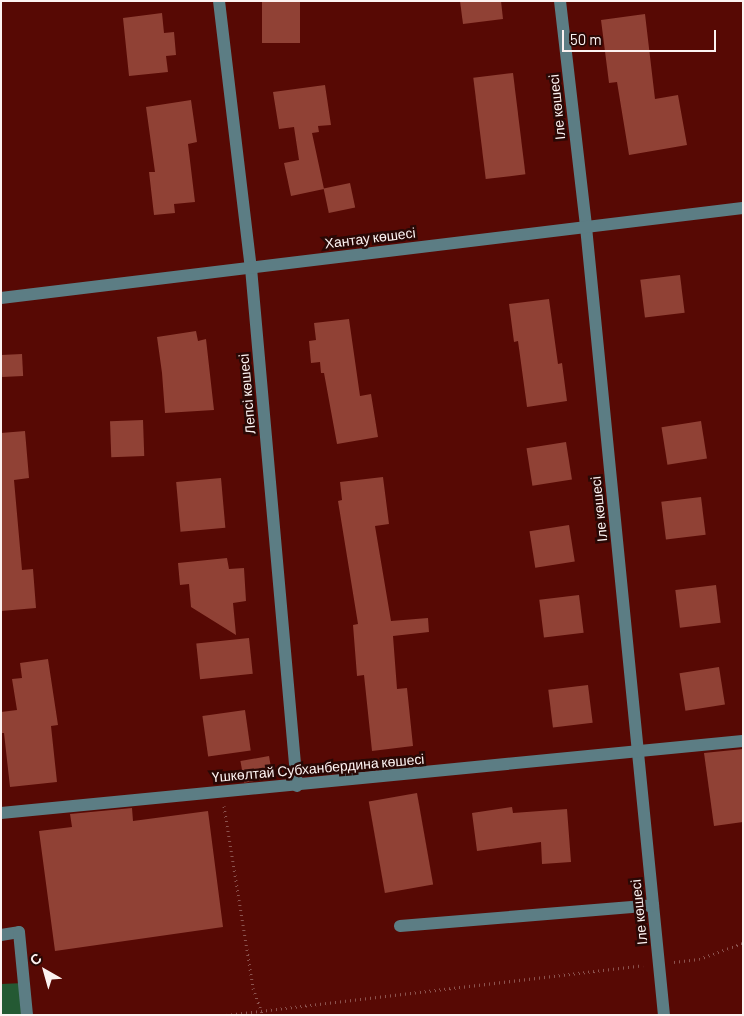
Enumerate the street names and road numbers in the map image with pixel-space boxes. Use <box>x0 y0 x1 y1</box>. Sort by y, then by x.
street label: Іле көшесі <box>545 73 569 141</box>
street label: Хантау көшесі <box>324 224 416 252</box>
street label: Лепсі көшесі <box>235 353 259 435</box>
street label: Іле көшесі <box>587 475 611 543</box>
street label: Үшкөлтай Субханбердина көшесі <box>211 750 425 786</box>
street label: Іле көшесі <box>627 878 651 946</box>

